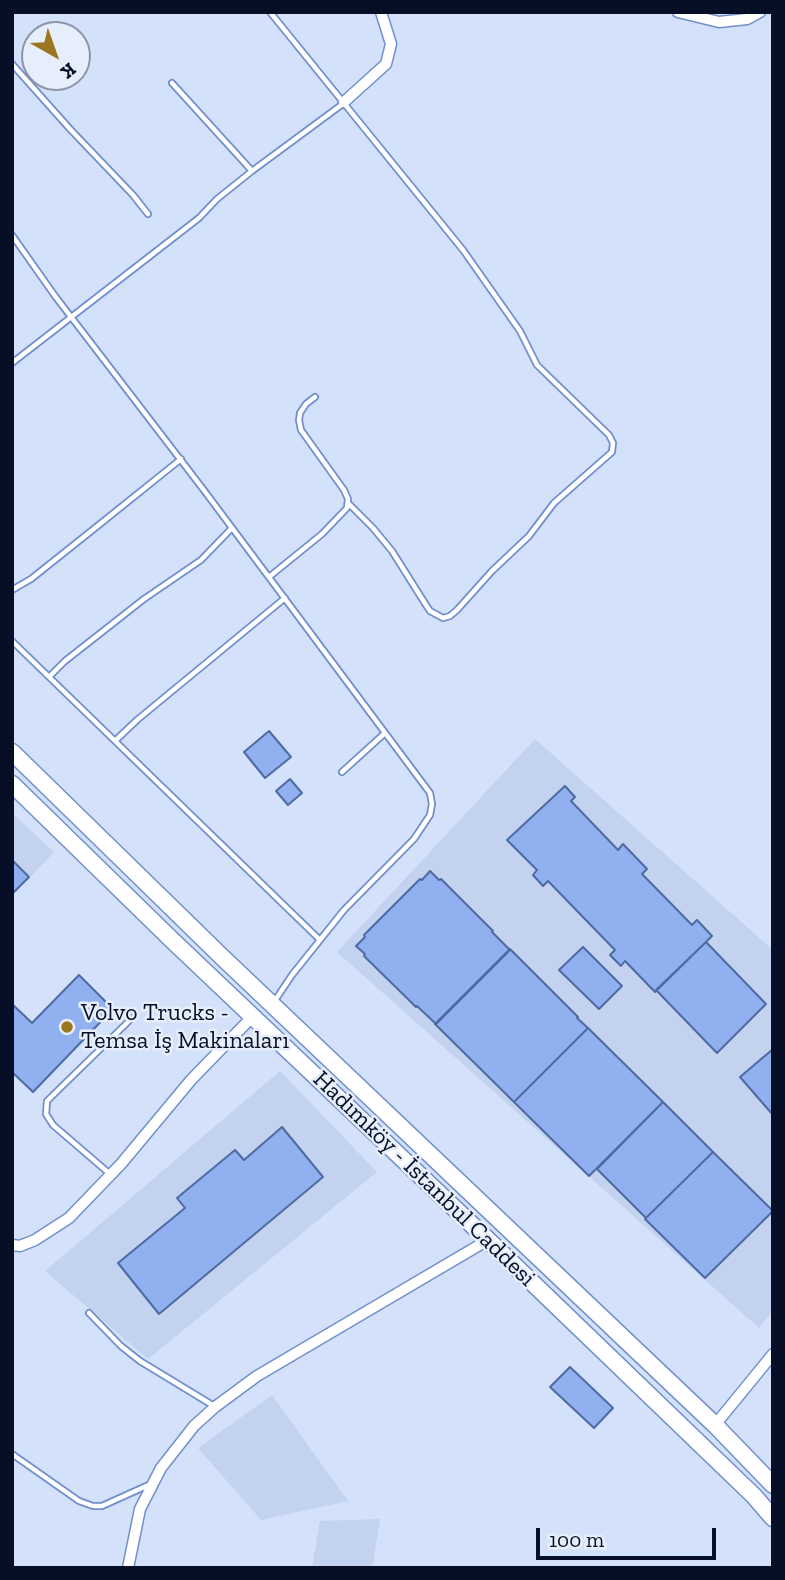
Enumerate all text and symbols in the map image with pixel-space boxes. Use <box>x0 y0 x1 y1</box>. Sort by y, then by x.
north arrow <box>21 21 91 91</box>
text: K <box>56 58 81 84</box>
place label: Volvo Trucks - Temsa İş Makinaları <box>81 999 289 1055</box>
marker: Volvo Trucks - Temsa İş Makinaları <box>59 1019 75 1035</box>
street label: Hadımköy - İstanbul Caddesi <box>307 1065 541 1293</box>
scale bar <box>540 1514 720 1558</box>
text: 100 m <box>549 1527 604 1552</box>

